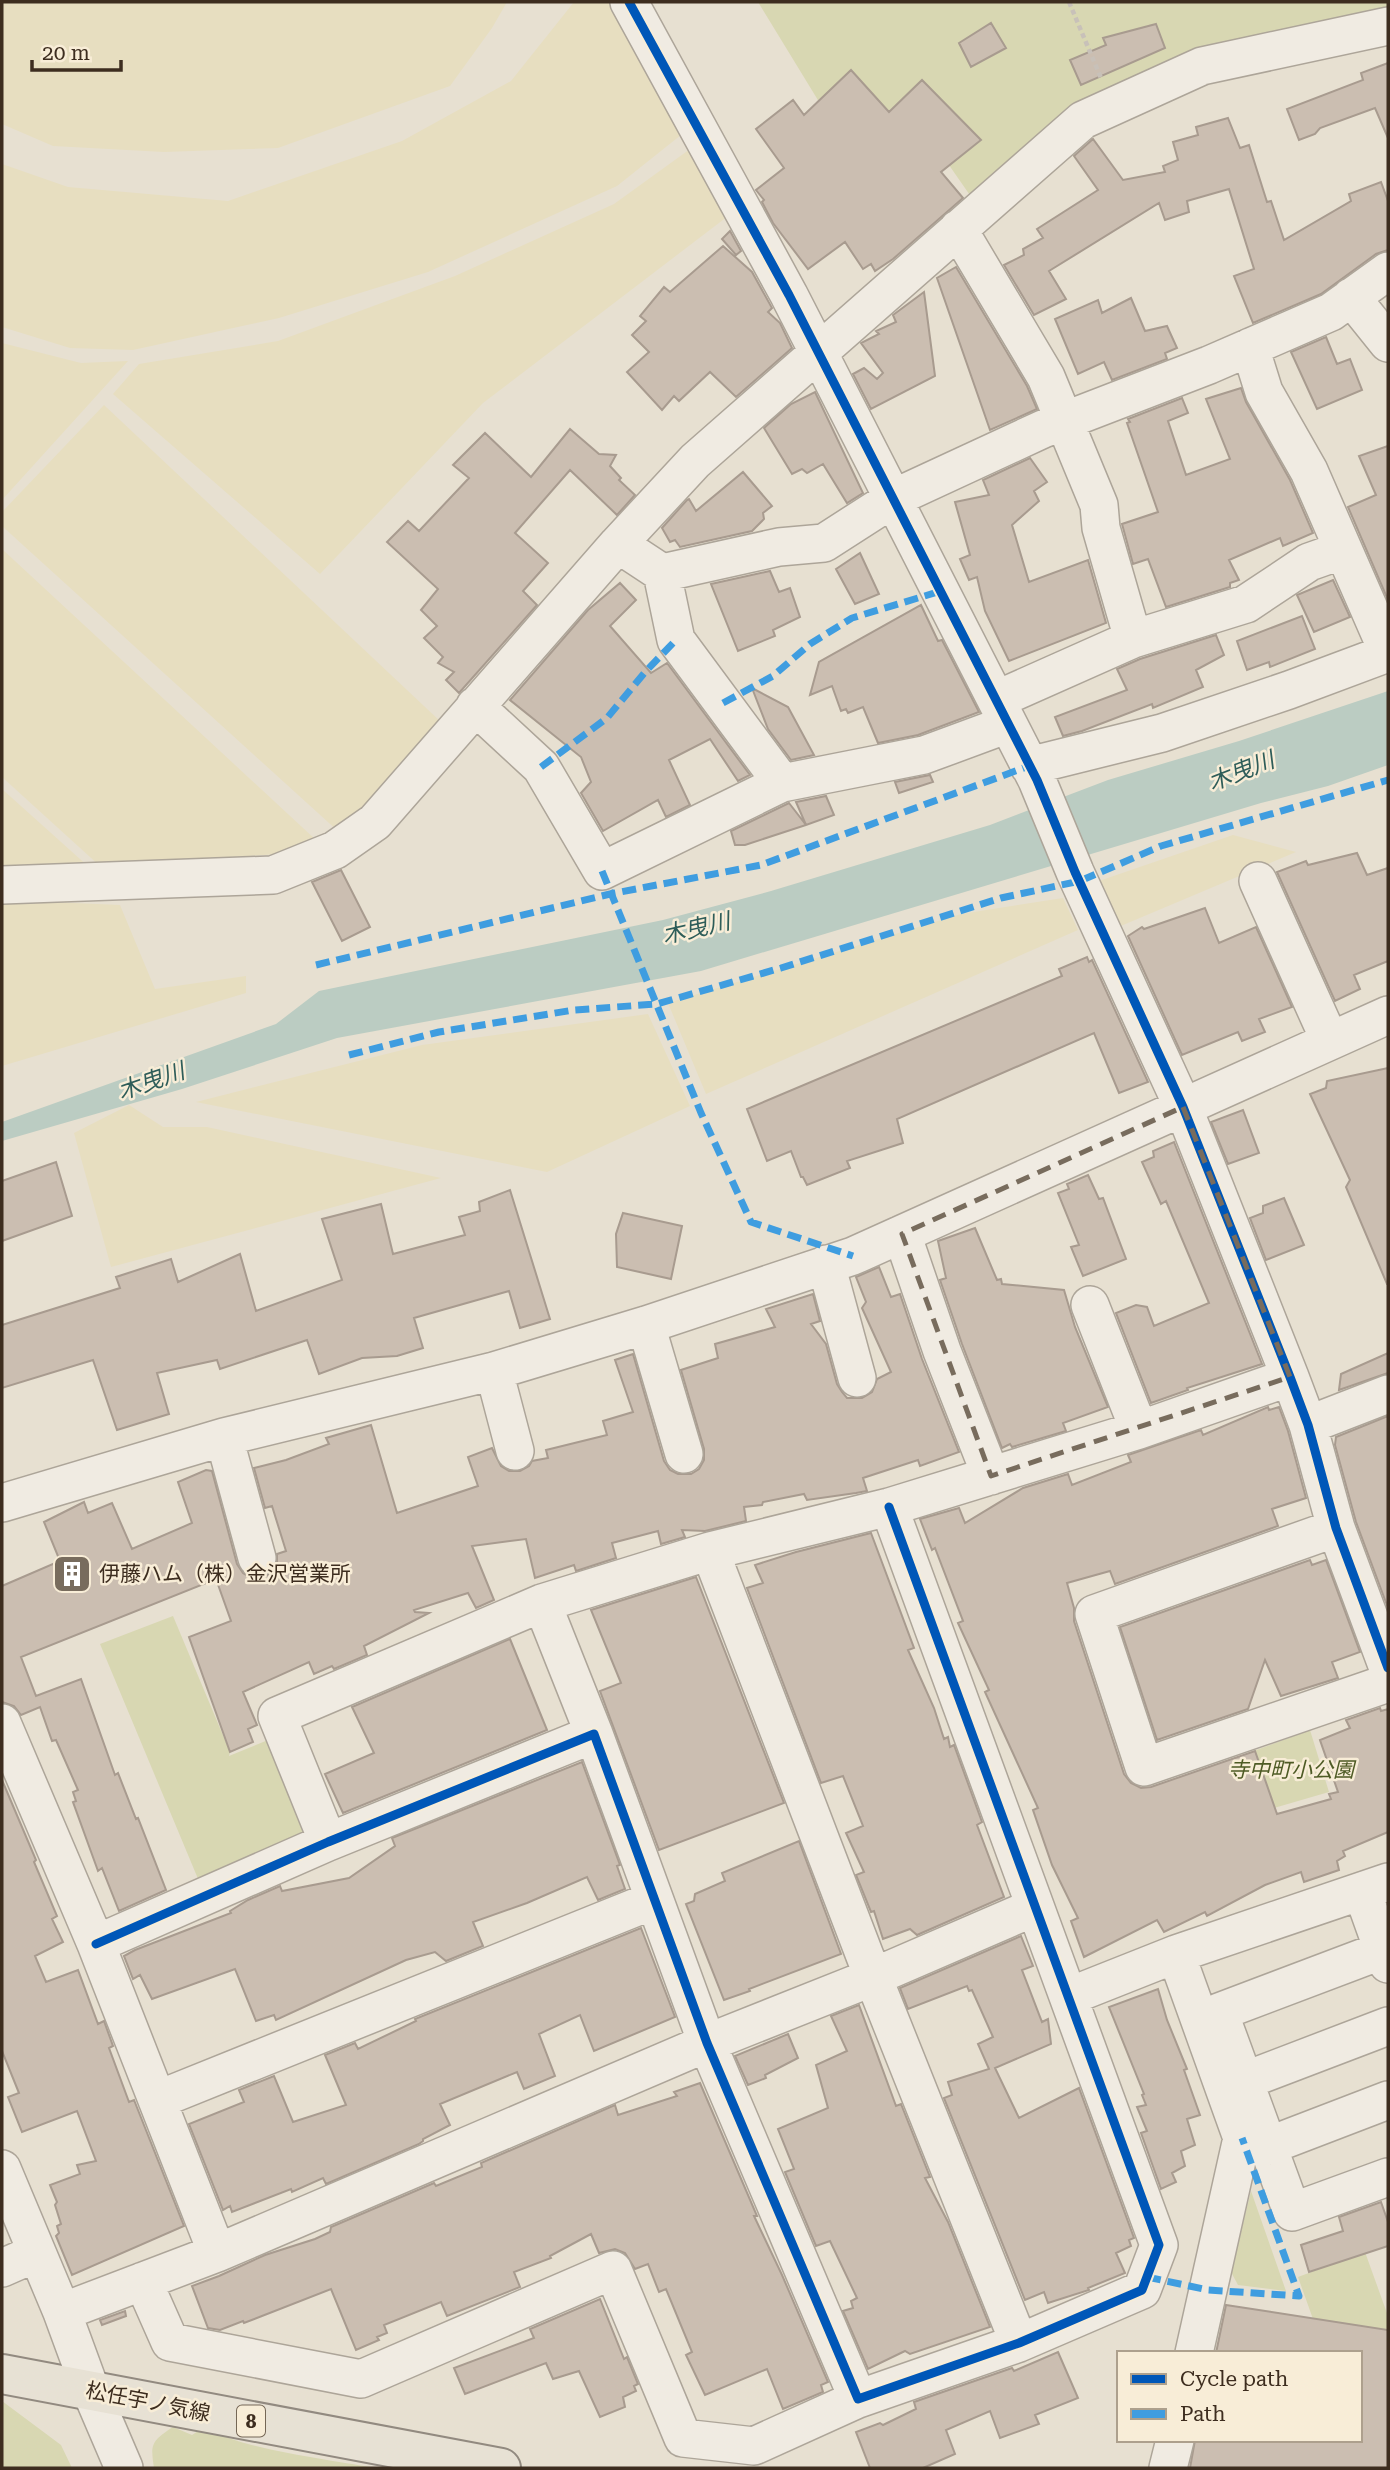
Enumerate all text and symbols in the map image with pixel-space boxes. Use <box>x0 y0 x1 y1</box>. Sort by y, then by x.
scale bar <box>32 28 121 72</box>
text: 20 m <box>42 41 90 65</box>
water label: 木曳川 <box>1204 745 1281 796</box>
water label: 木曳川 <box>659 907 736 949</box>
water label: 木曳川 <box>114 1056 191 1105</box>
building icon: 伊藤ハム（株）金沢営業所 <box>51 1553 93 1595</box>
place label: 伊藤ハム（株）金沢営業所 <box>99 1562 351 1586</box>
park label: 寺中町小公園 <box>1228 1758 1357 1782</box>
legend <box>1117 2351 1362 2442</box>
text: Cycle path <box>1180 2367 1289 2391</box>
street label: 松任宇ノ気線 <box>84 2378 212 2426</box>
text: Path <box>1180 2402 1226 2426</box>
road number: 8 <box>237 2406 265 2436</box>

